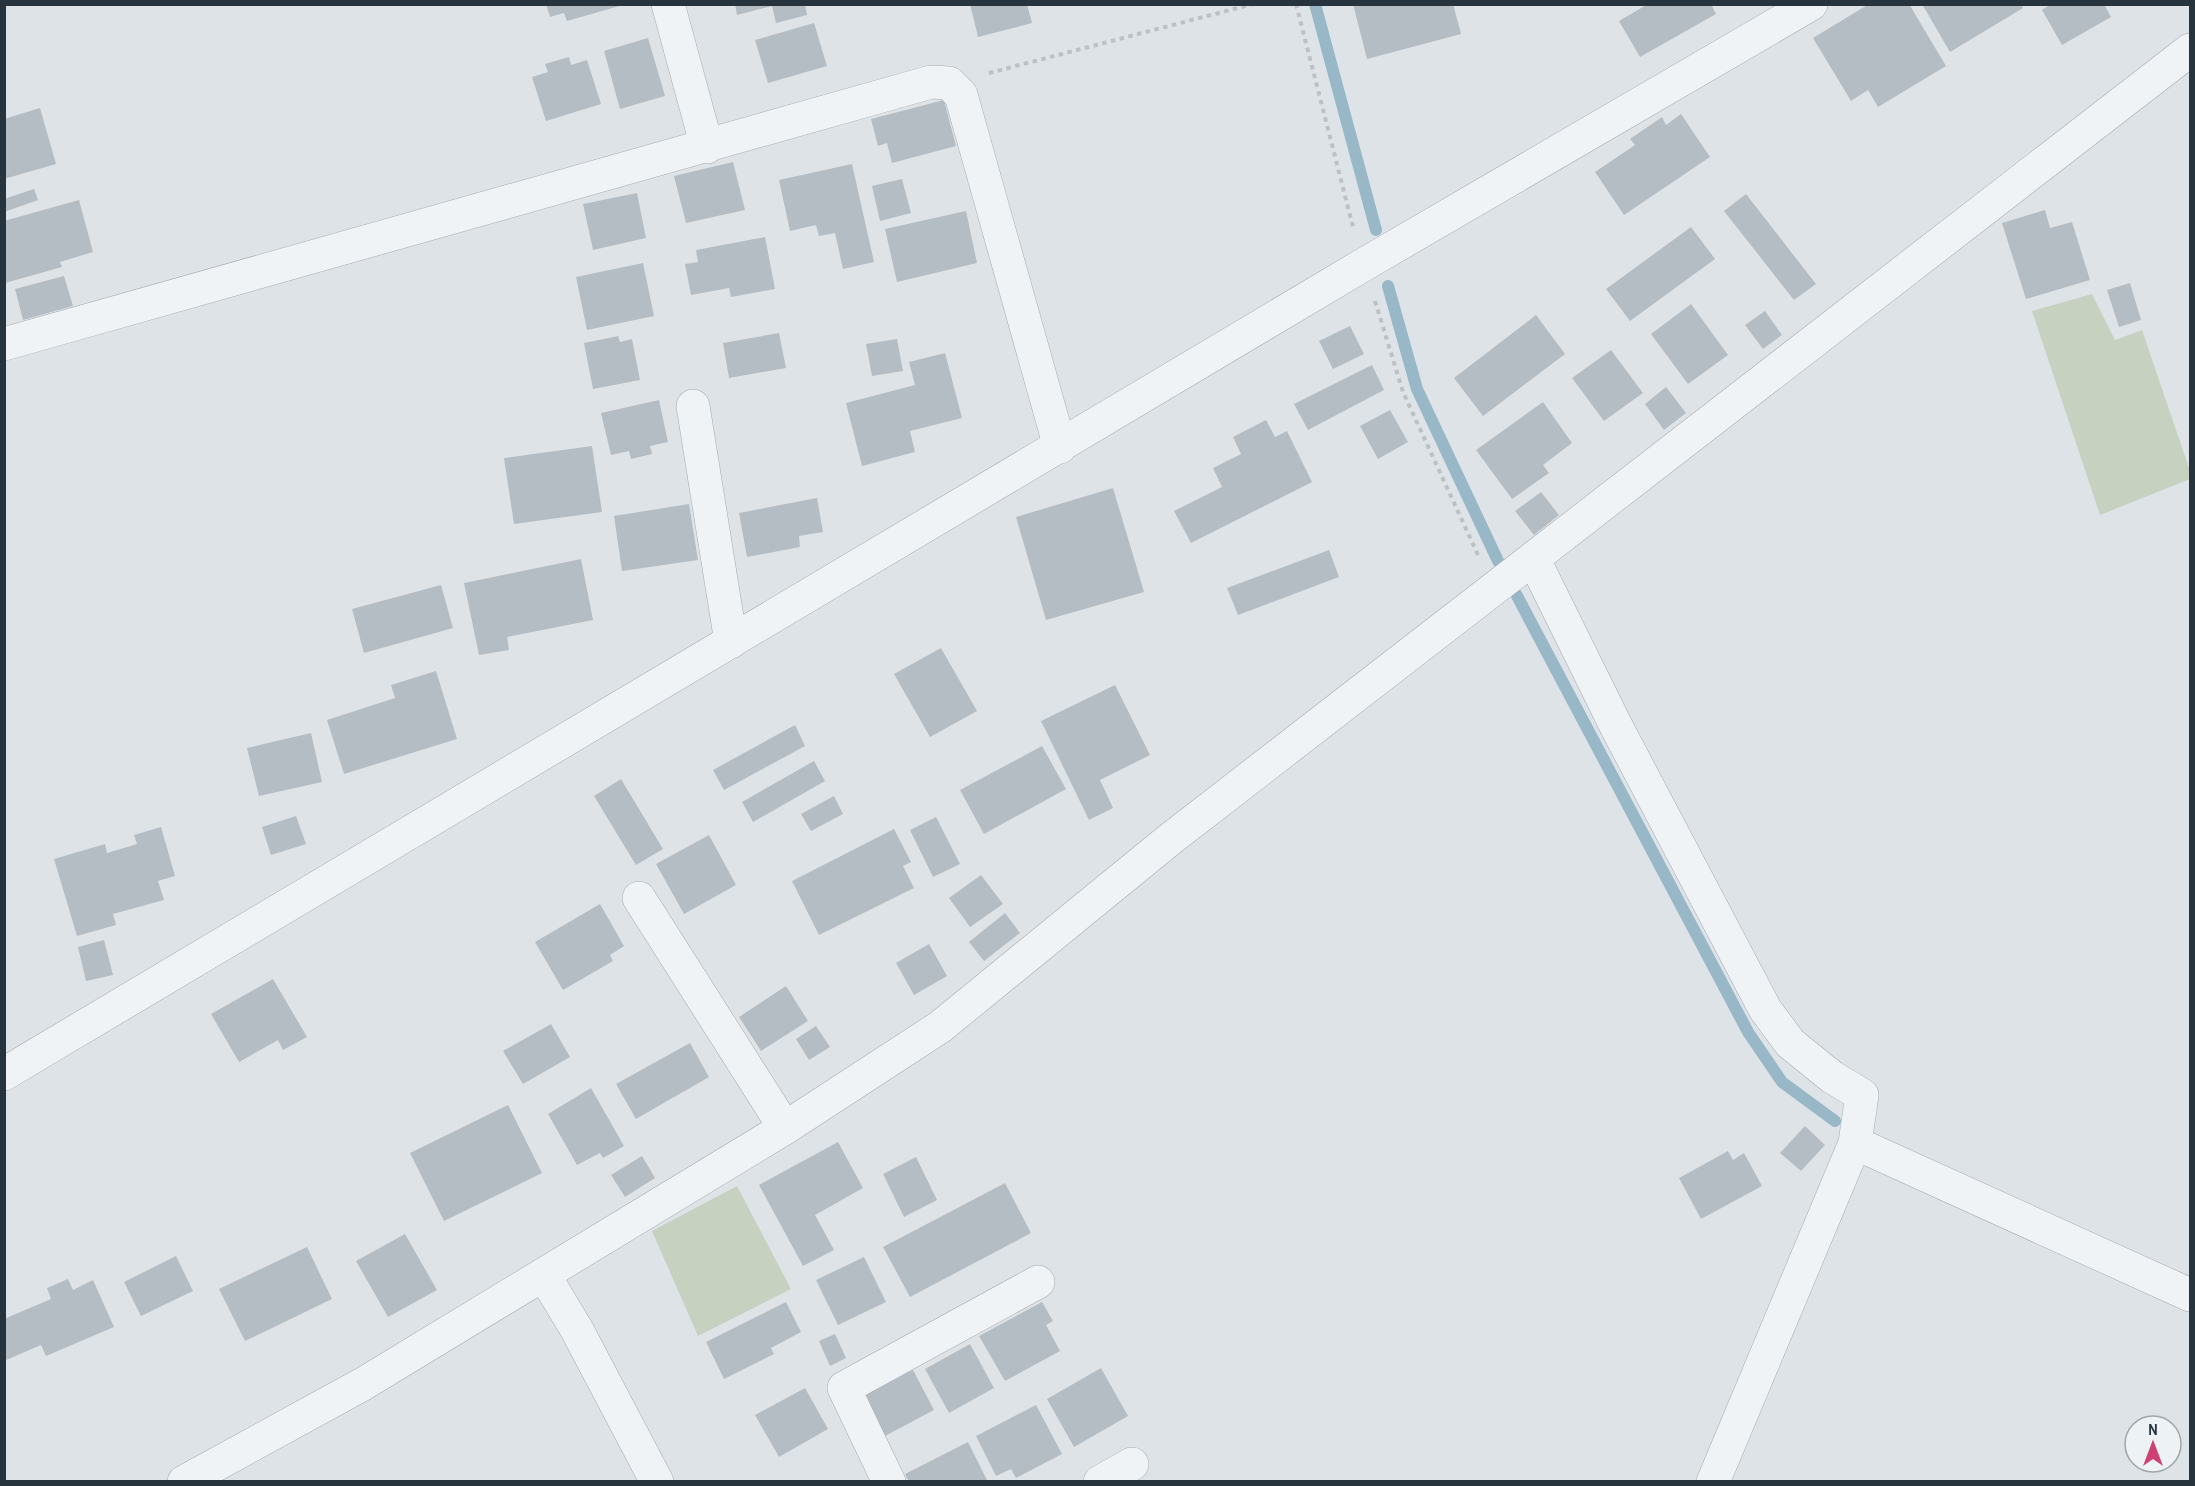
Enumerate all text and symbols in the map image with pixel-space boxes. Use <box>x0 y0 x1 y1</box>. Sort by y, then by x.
north arrow <box>2123 1414 2183 1474</box>
text: N <box>2148 1418 2158 1440</box>

